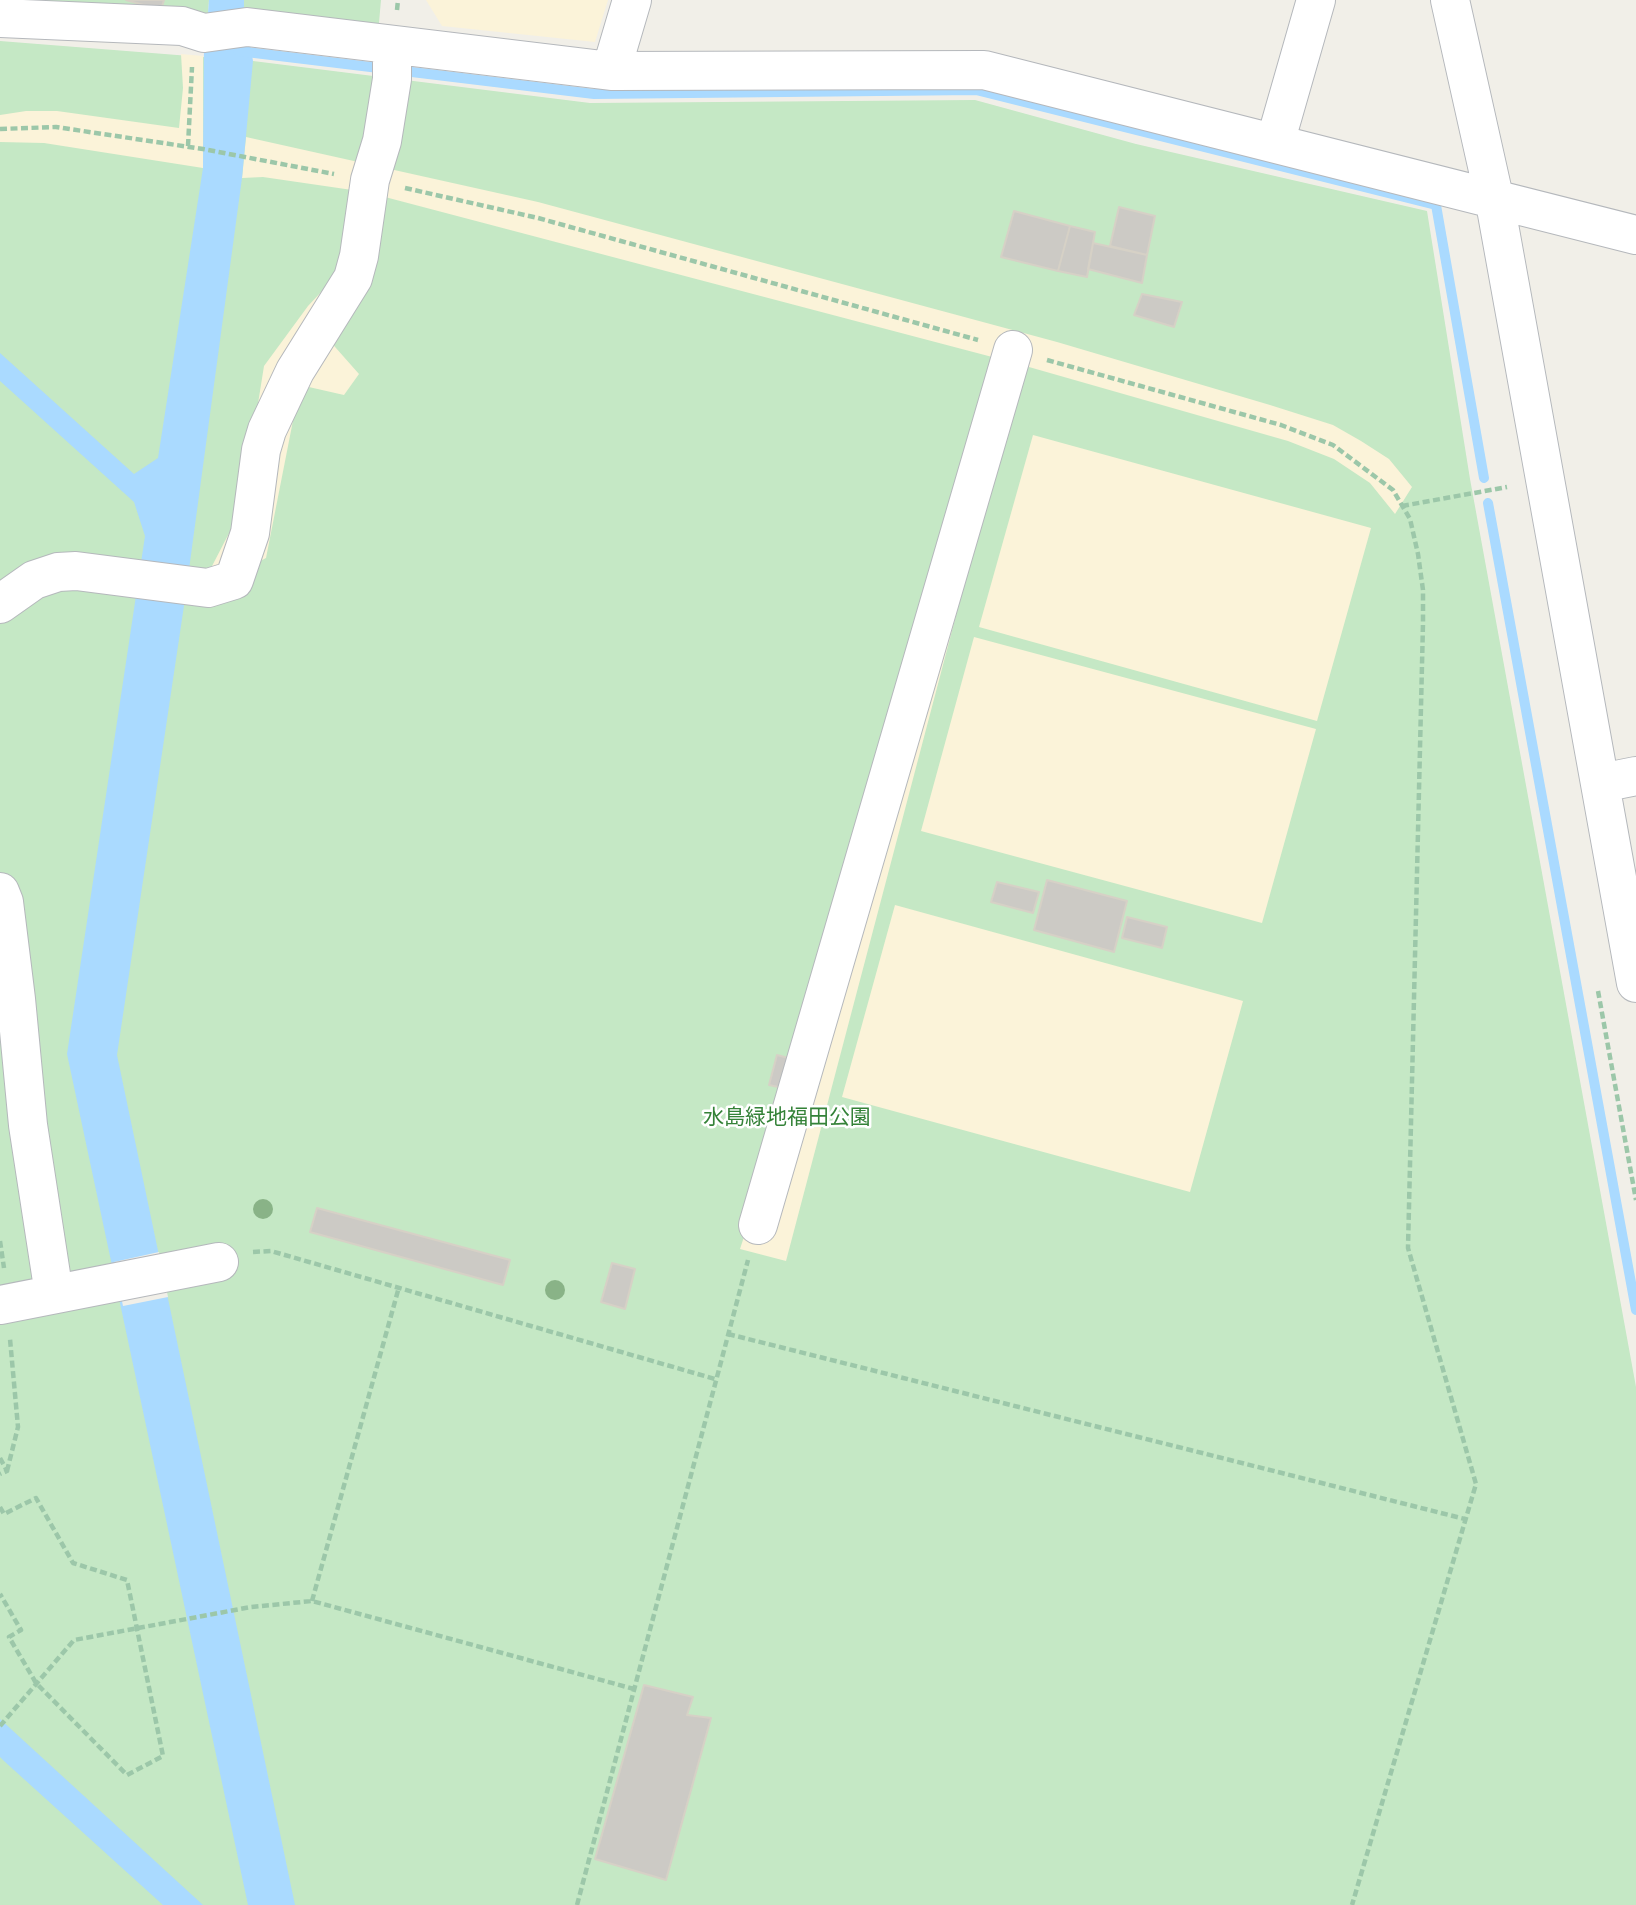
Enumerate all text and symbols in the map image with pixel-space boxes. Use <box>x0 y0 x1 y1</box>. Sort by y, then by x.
park label: 水島緑地福田公園 <box>703 1104 871 1130</box>

